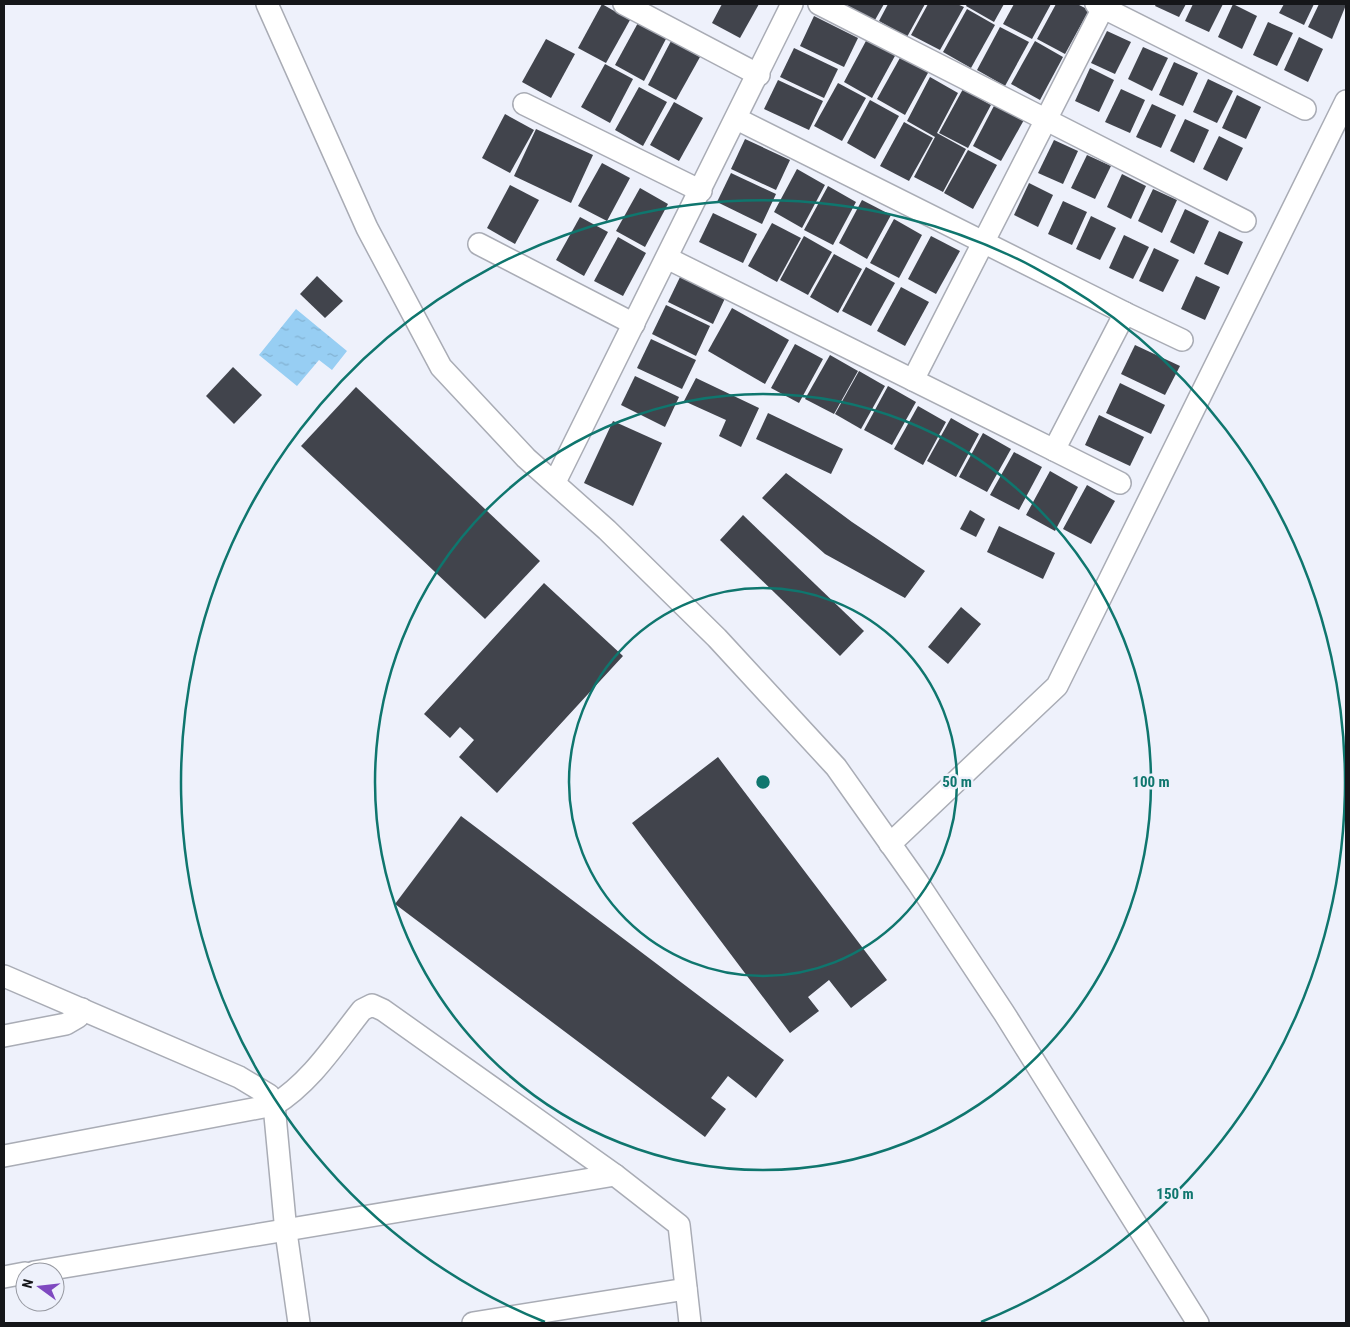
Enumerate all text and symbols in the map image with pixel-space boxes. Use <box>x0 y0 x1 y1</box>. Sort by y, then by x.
centre of rings <box>754 773 772 791</box>
text: 50 m <box>942 773 972 791</box>
text: 100 m <box>1132 773 1170 791</box>
text: 150 m <box>1156 1185 1194 1203</box>
north arrow <box>15 1262 65 1312</box>
text: N <box>19 1277 36 1290</box>

